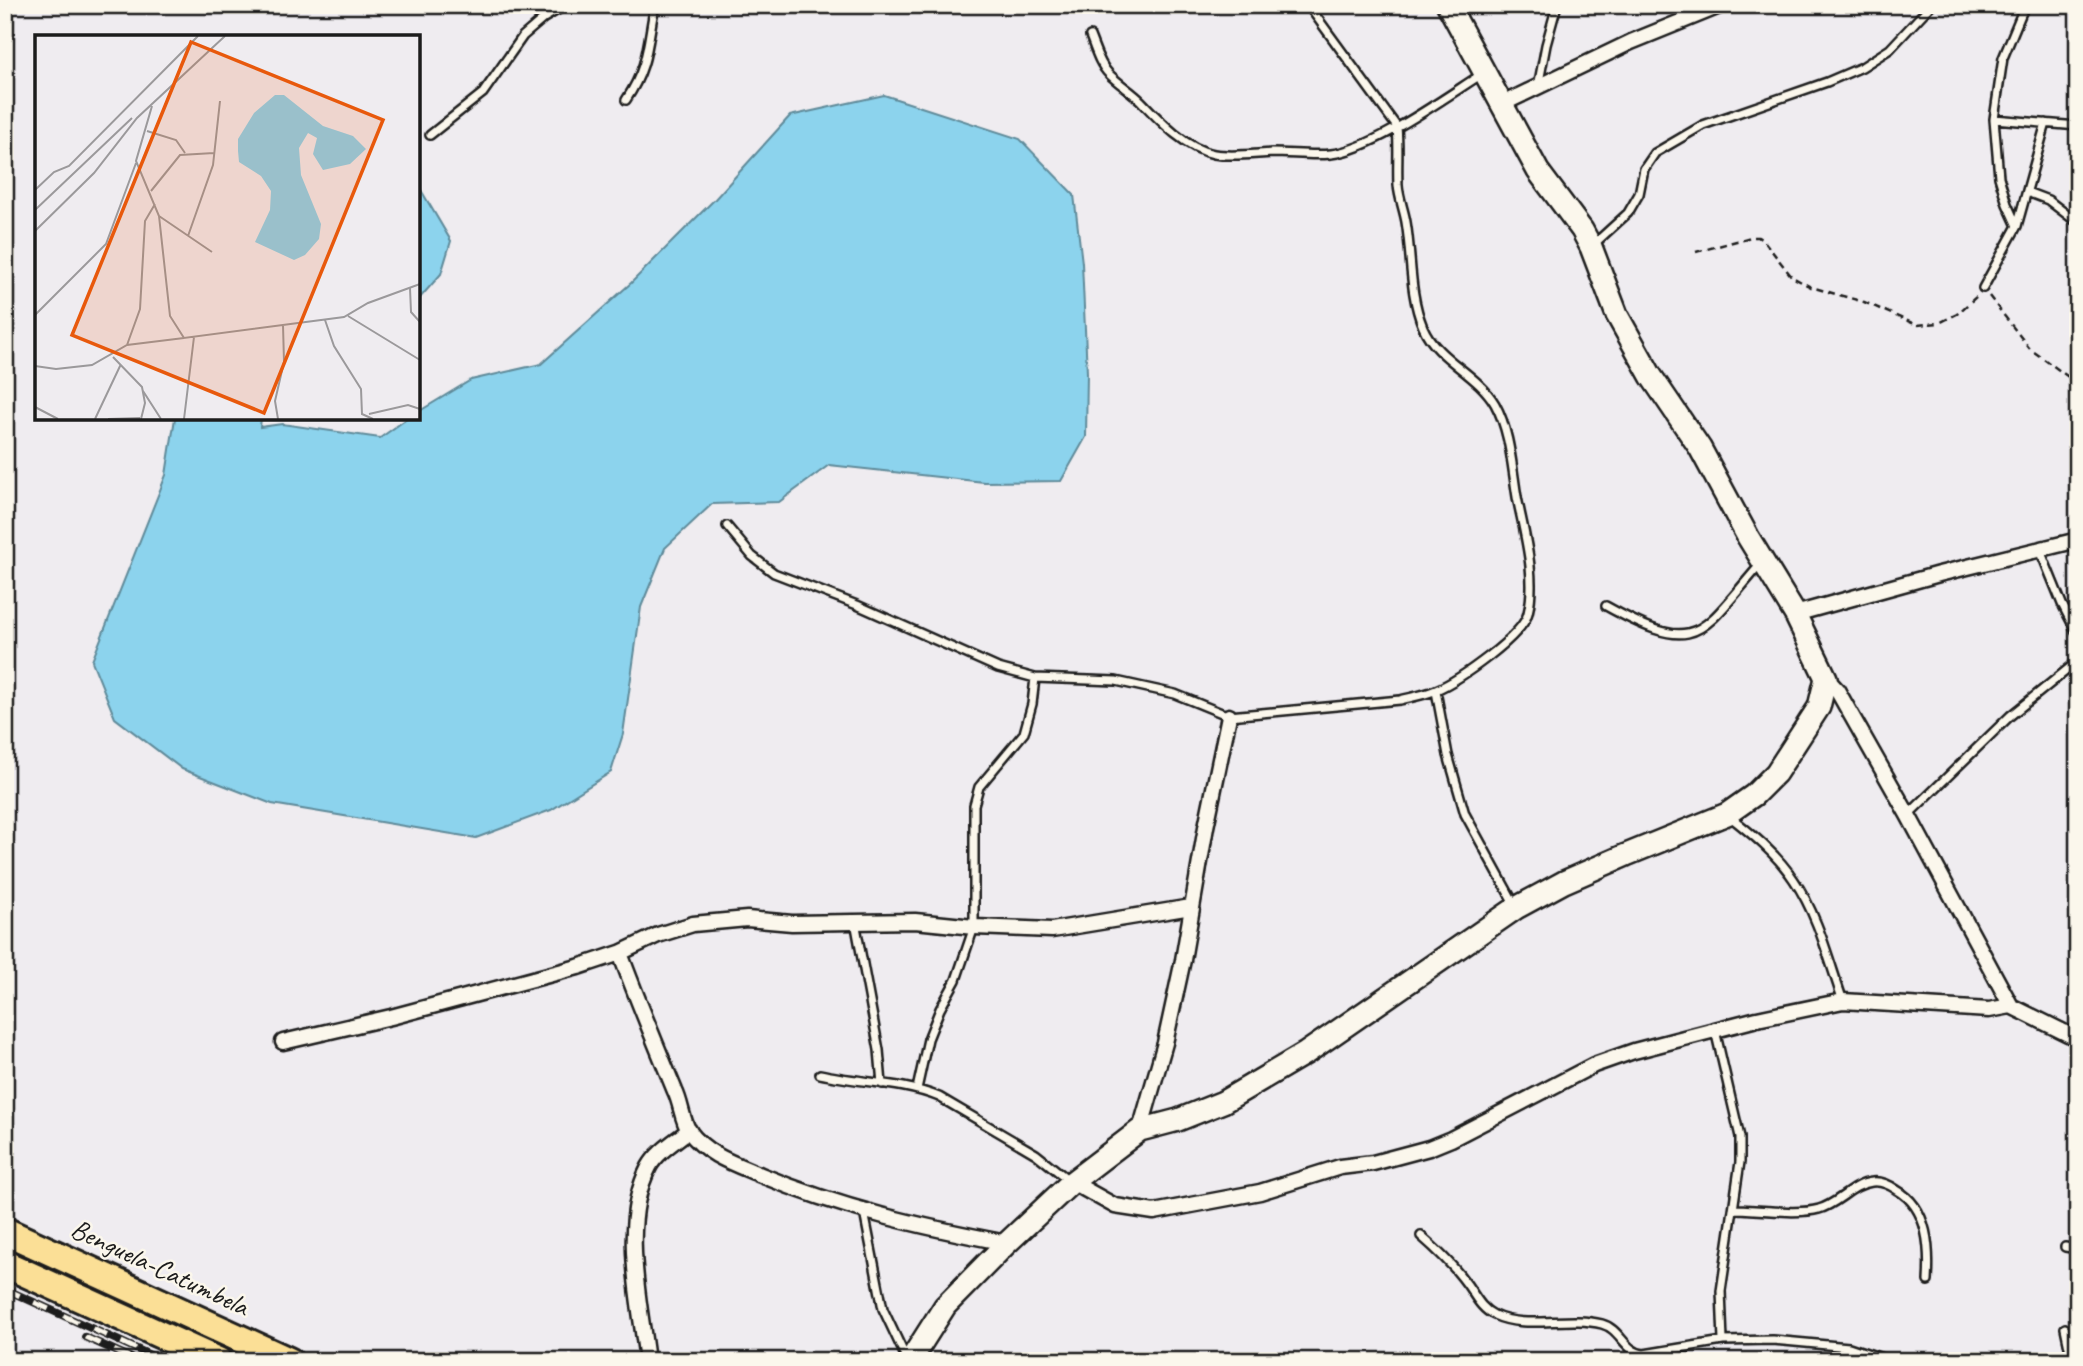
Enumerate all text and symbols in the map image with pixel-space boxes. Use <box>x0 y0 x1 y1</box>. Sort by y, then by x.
inset map <box>35 35 420 420</box>
street label: Benguela-Catumbela <box>65 1211 256 1324</box>

